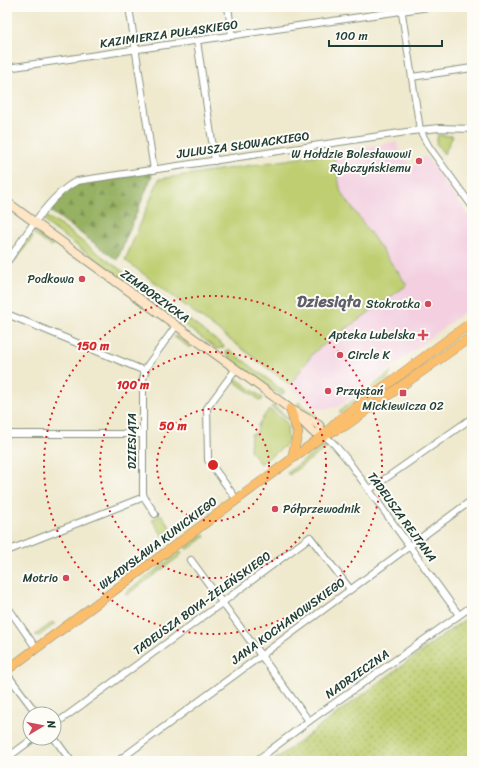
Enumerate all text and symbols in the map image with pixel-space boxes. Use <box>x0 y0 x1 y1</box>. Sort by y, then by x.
street label: KAZIMIERZA PUŁASKIEGO <box>98 13 240 55</box>
scale bar <box>329 22 442 48</box>
text: 100 m <box>335 25 368 47</box>
street label: JULIUSZA SŁOWACKIEGO <box>174 125 311 165</box>
place label: W Hołdzie Bolesławowi Rybczyńskiemu <box>291 143 412 179</box>
marker: W Hołdzie Bolesławowi Rybczyńskiemu <box>414 156 424 166</box>
street label: ZEMBORZYCKA <box>116 263 195 329</box>
place label: Podkowa <box>28 268 74 290</box>
marker: Podkowa <box>77 274 87 284</box>
district label: Dziesiąta <box>297 287 361 316</box>
place label: Stokrotka <box>366 293 420 315</box>
marker: Stokrotka <box>423 299 433 309</box>
place label: Apteka Lubelska <box>327 324 416 346</box>
marker: Apteka Lubelska <box>418 330 428 340</box>
text: 150 m <box>77 335 110 357</box>
place label: Circle K <box>348 344 390 366</box>
marker: Circle K <box>335 350 345 360</box>
text: 100 m <box>117 374 150 396</box>
place label: Przystań <box>336 380 384 402</box>
marker: Przystań <box>323 386 333 396</box>
marker: Mickiewicza 02 <box>398 388 408 398</box>
place label: Mickiewicza 02 <box>362 395 444 417</box>
street label: DZIESIĄTA <box>121 413 143 469</box>
text: 50 m <box>159 415 187 437</box>
centre of rings <box>206 458 220 472</box>
street label: TADEUSZA REJTANA <box>362 467 442 567</box>
street label: WŁADYSŁAWA KUNICKIEGO <box>94 491 222 595</box>
place label: Półprzewodnik <box>283 498 361 520</box>
marker: Półprzewodnik <box>270 504 280 514</box>
street label: TADEUSZA BOYA-ŻELEŃSKIEGO <box>128 545 276 661</box>
place label: Motrio <box>23 567 58 589</box>
street label: JANA KOCHANOWSKIEGO <box>225 572 350 671</box>
marker: Motrio <box>61 573 71 583</box>
street label: NADRZECZNA <box>320 643 394 704</box>
north arrow <box>22 706 62 746</box>
text: N <box>41 718 61 730</box>

